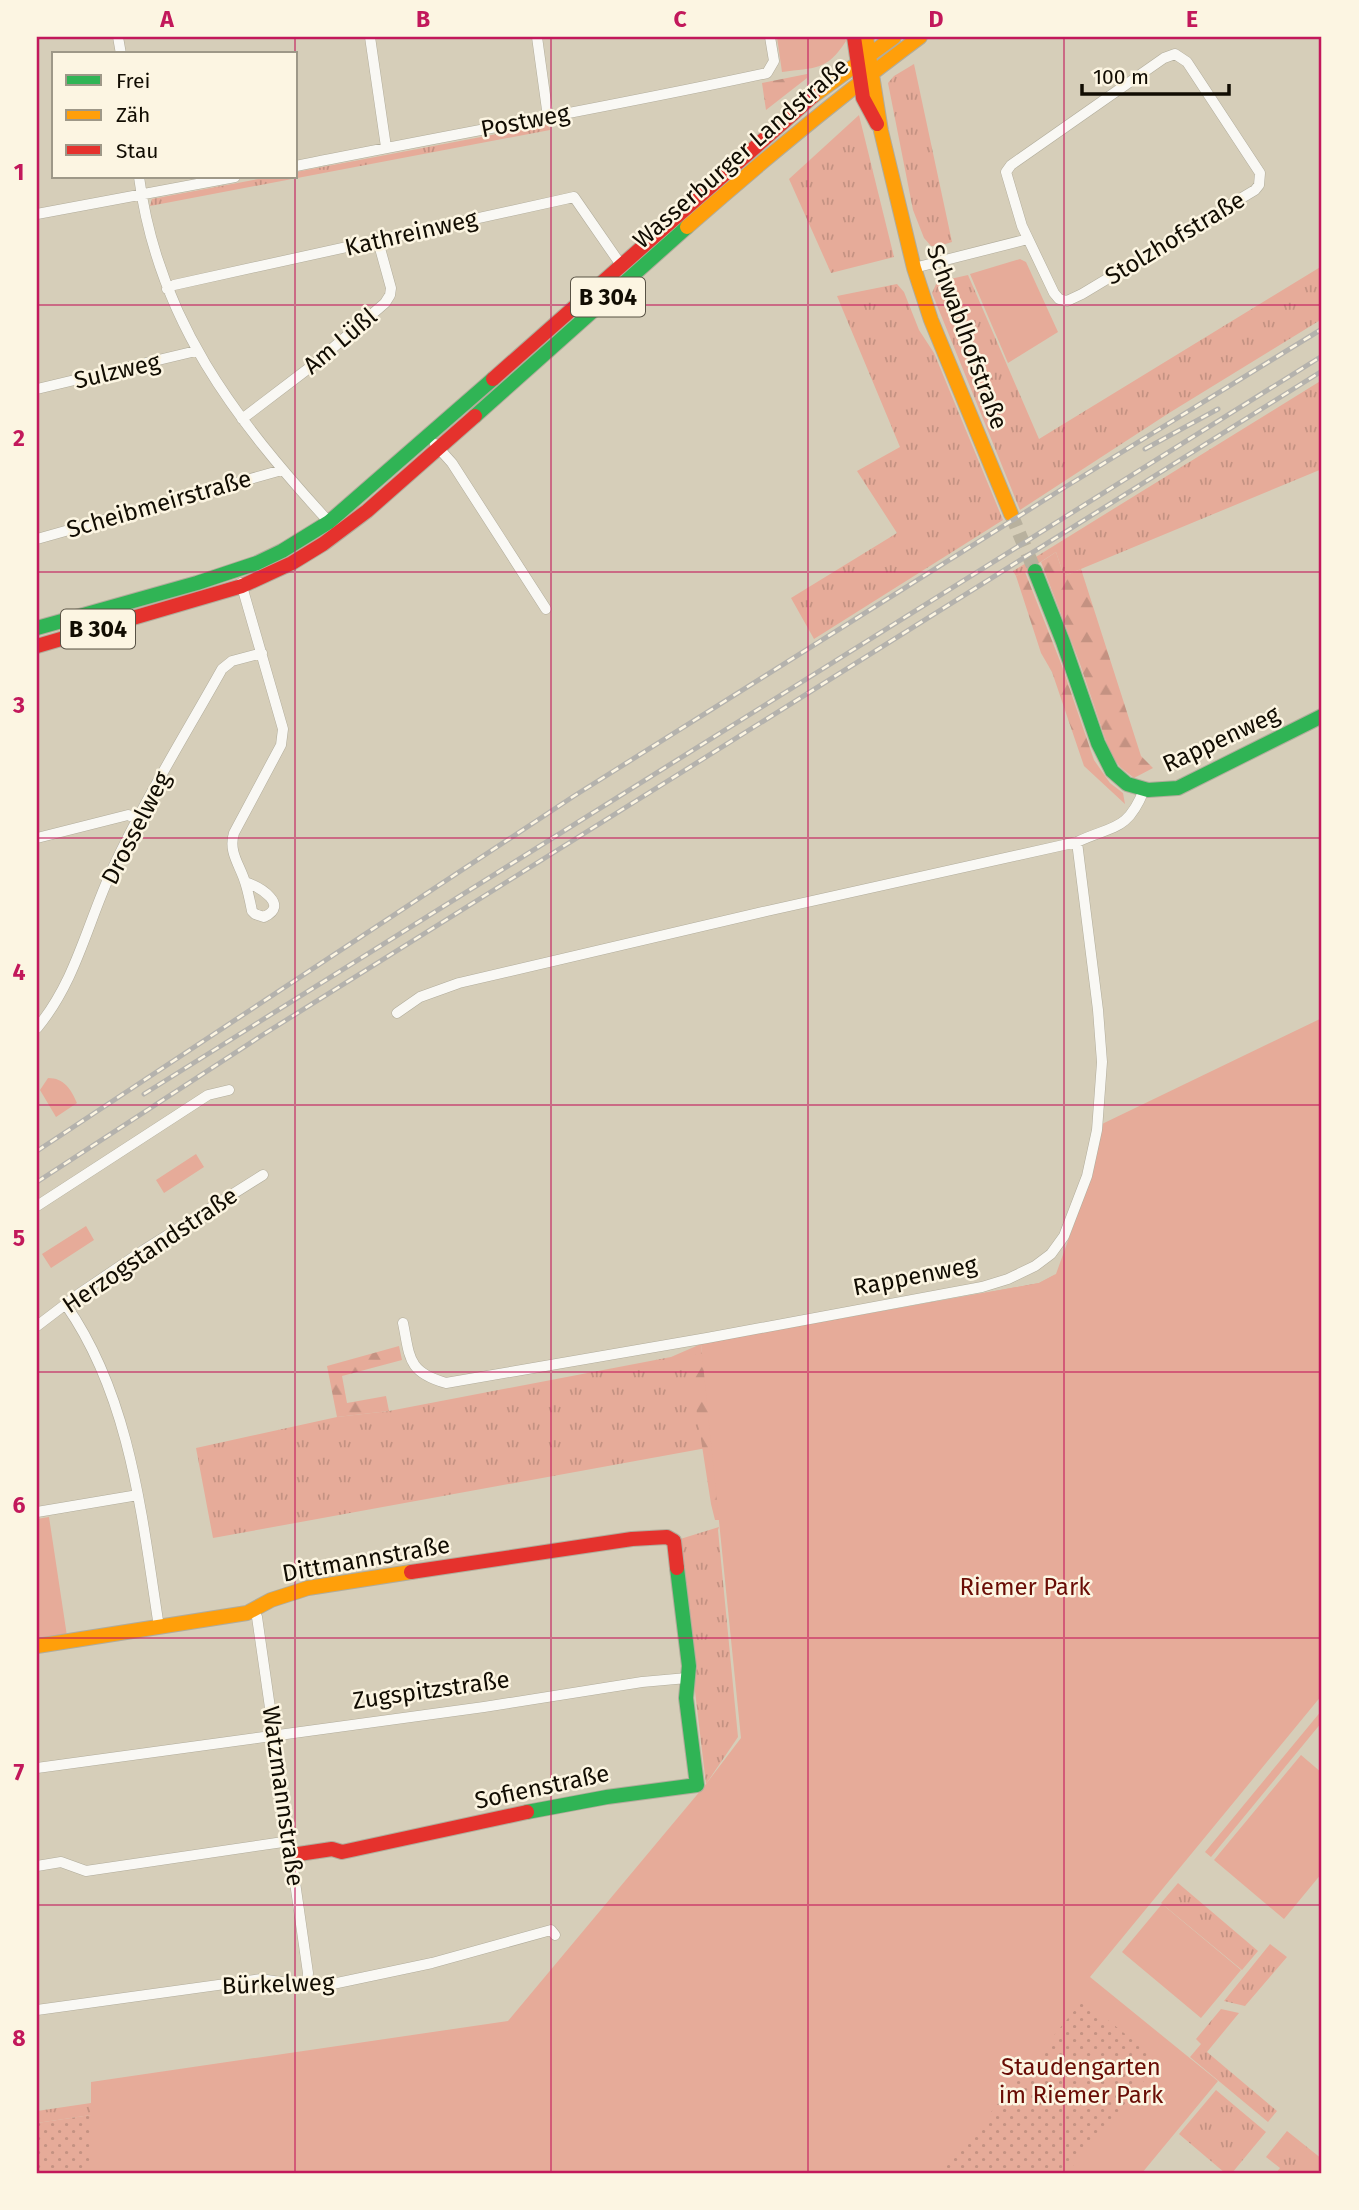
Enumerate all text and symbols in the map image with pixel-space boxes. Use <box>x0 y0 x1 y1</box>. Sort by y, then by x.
text: A <box>159 5 174 33</box>
text: B <box>416 5 430 33</box>
text: C <box>673 5 687 33</box>
text: D <box>929 5 944 33</box>
text: E <box>1186 5 1198 33</box>
legend <box>52 52 298 178</box>
street label: Wasserburger Landstraße <box>628 52 854 254</box>
scale bar <box>1082 52 1230 96</box>
text: 100 m <box>1093 64 1149 90</box>
text: Frei <box>116 68 150 94</box>
street label: Postweg <box>478 99 572 143</box>
text: Zäh <box>116 102 150 128</box>
text: Stau <box>116 138 159 164</box>
text: 1 <box>14 158 24 186</box>
street label: Stolzhofstraße <box>1100 185 1250 291</box>
street label: Kathreinweg <box>342 204 480 262</box>
street label: Schwablhofstraße <box>921 241 1013 433</box>
road number: B 304 <box>571 278 645 316</box>
street label: Am Lüßl <box>297 302 383 380</box>
street label: Sulzweg <box>71 347 163 394</box>
text: 2 <box>13 424 25 452</box>
street label: Scheibmeirstraße <box>63 464 255 544</box>
road number: B 304 <box>61 610 135 649</box>
text: 3 <box>12 691 25 719</box>
street label: Rappenweg <box>1158 700 1284 778</box>
street label: Drosselweg <box>96 766 177 889</box>
text: 4 <box>13 958 26 986</box>
street label: Herzogstandstraße <box>57 1181 243 1319</box>
text: 5 <box>13 1224 25 1252</box>
street label: Rappenweg <box>851 1250 980 1302</box>
text: 6 <box>13 1491 26 1519</box>
street label: Dittmannstraße <box>280 1530 452 1588</box>
park label: Riemer Park <box>960 1573 1091 1601</box>
street label: Zugspitzstraße <box>351 1665 511 1715</box>
street label: Watzmannstraße <box>256 1704 310 1888</box>
text: 7 <box>14 1758 25 1786</box>
street label: Sofienstraße <box>472 1759 612 1815</box>
street label: Bürkelweg <box>221 1968 335 2000</box>
text: 8 <box>12 2024 26 2052</box>
park label: Staudengarten im Riemer Park <box>999 2053 1164 2109</box>

